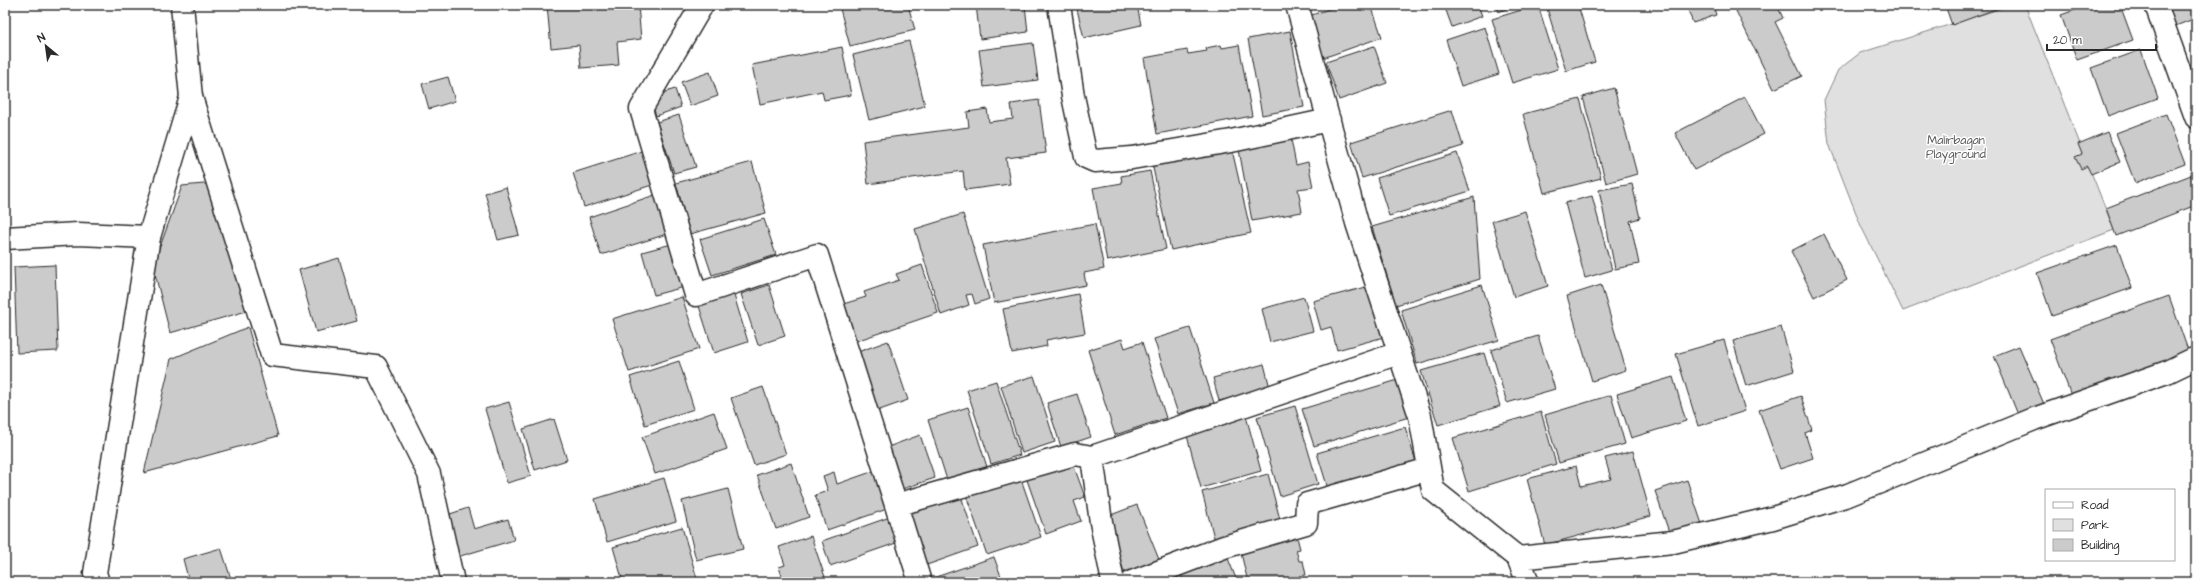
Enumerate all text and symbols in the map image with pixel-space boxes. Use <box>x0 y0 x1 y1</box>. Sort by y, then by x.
north arrow <box>26 26 66 66</box>
scale bar <box>2047 26 2156 52</box>
text: N <box>35 29 48 46</box>
text: 20 m <box>2053 32 2082 49</box>
park label: Malirbagan Playground <box>1926 132 1986 164</box>
legend <box>2045 489 2175 561</box>
text: Road <box>2081 497 2109 514</box>
text: Park <box>2081 517 2109 534</box>
text: Building <box>2081 537 2119 555</box>

